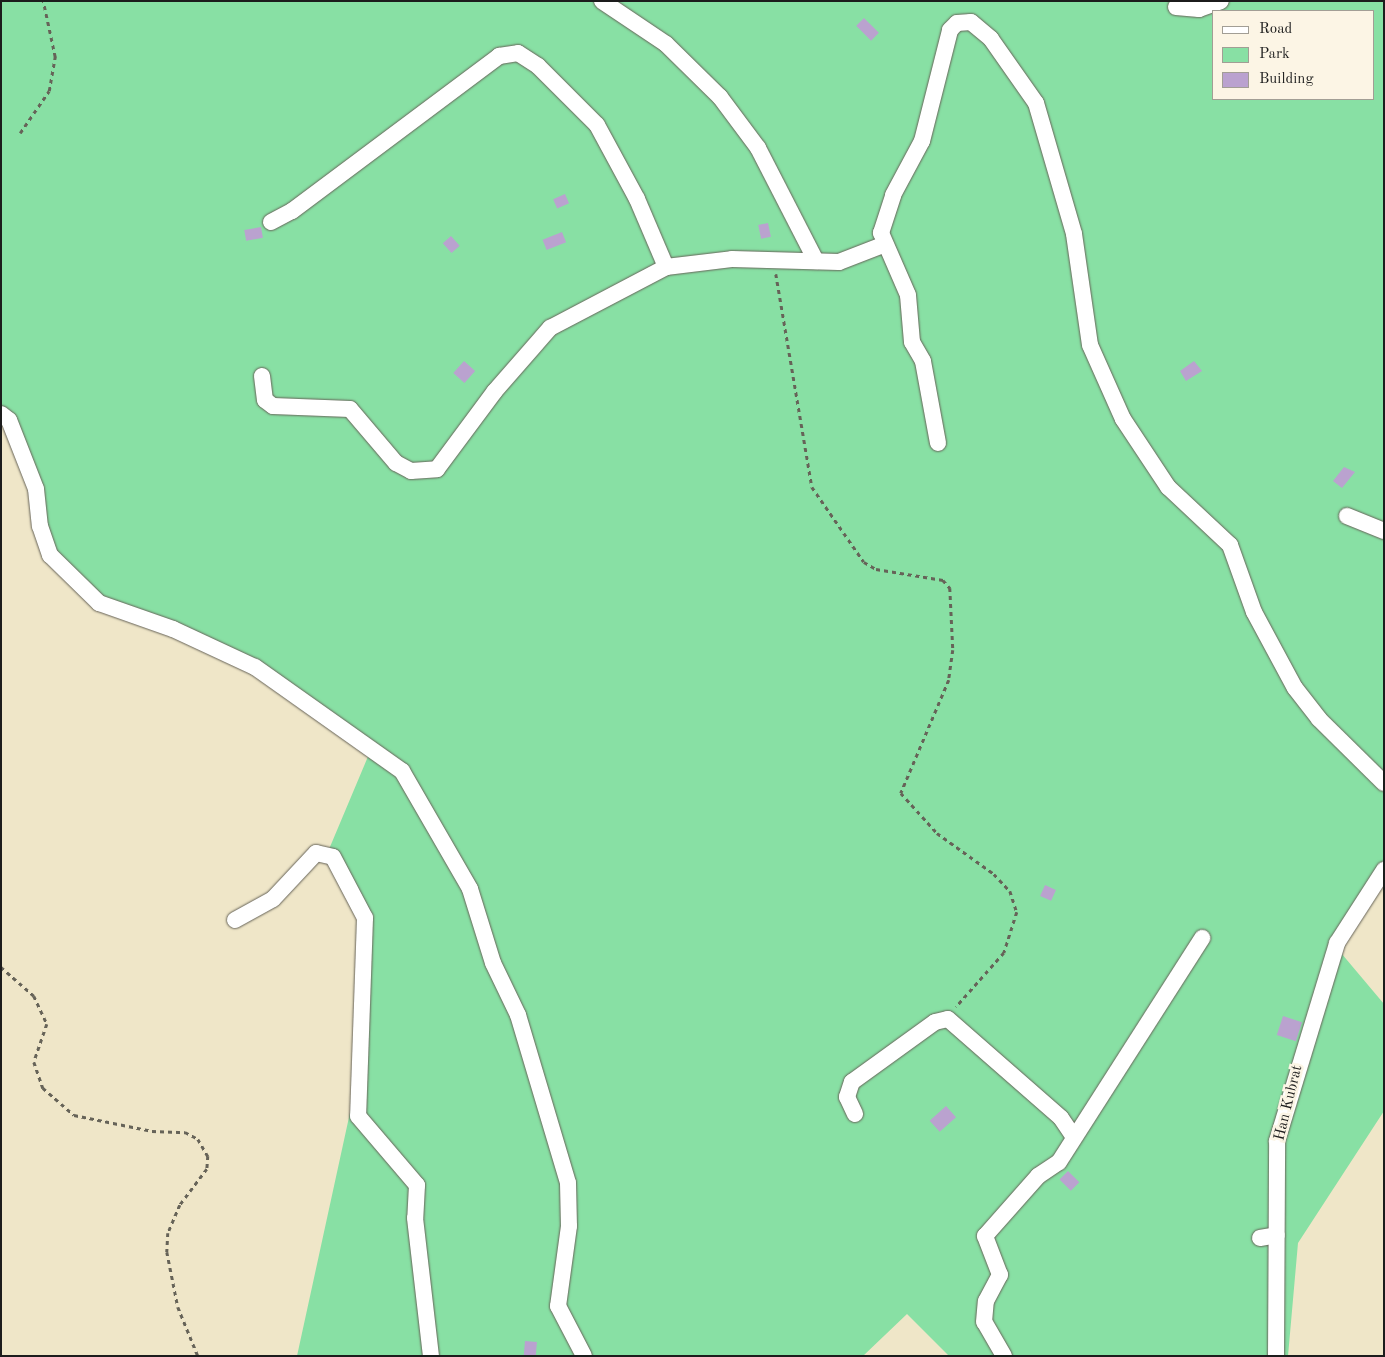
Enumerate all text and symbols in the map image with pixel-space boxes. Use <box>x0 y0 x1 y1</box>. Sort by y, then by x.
legend <box>1212 10 1375 100</box>
text: Road <box>1259 22 1292 37</box>
text: Park <box>1259 47 1290 62</box>
text: Building <box>1259 72 1314 87</box>
street label: Han Kubrat <box>1271 1063 1307 1143</box>

